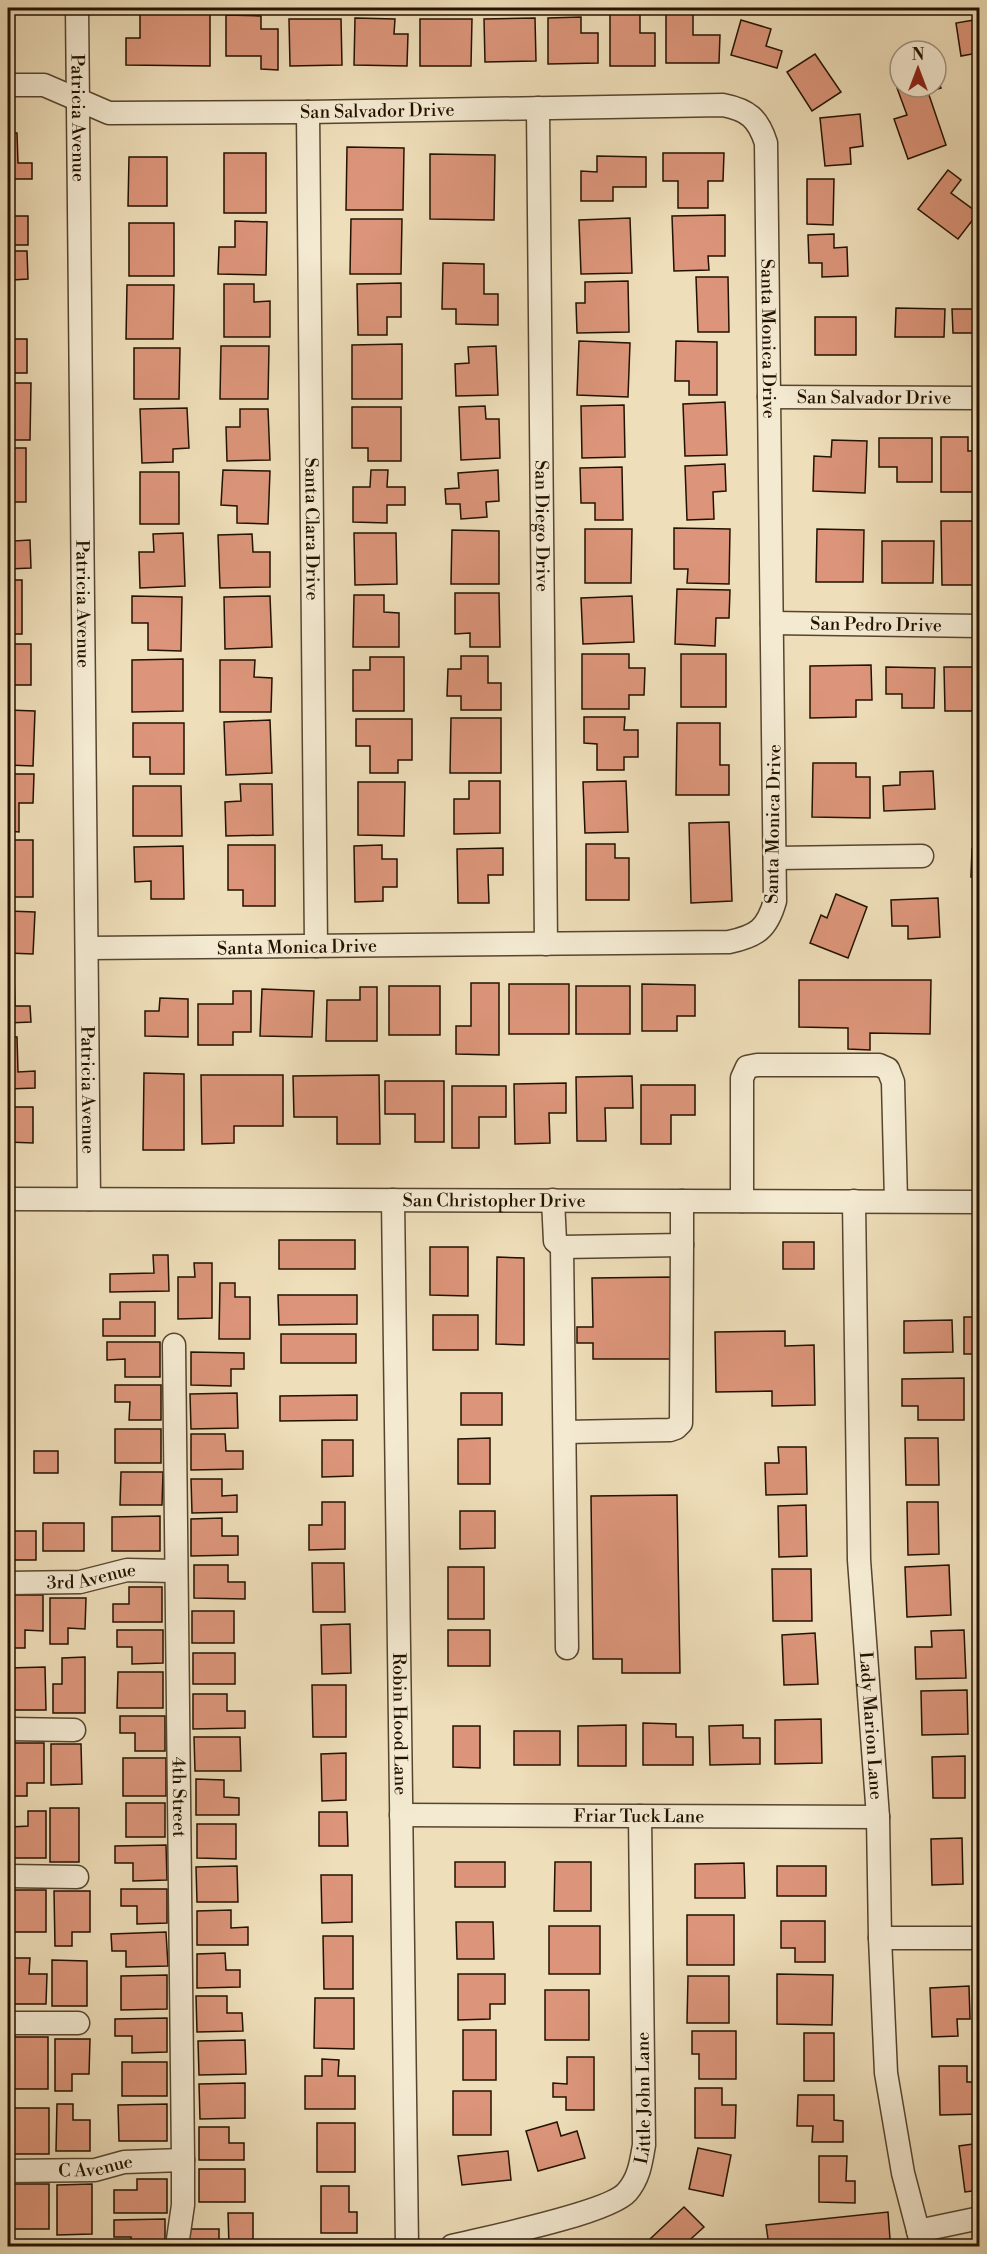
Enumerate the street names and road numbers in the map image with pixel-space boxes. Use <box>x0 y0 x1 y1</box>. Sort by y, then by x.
street label: Patricia Avenue <box>65 54 90 182</box>
street label: San Salvador Drive <box>300 99 455 124</box>
street label: Santa Monica Drive <box>755 259 780 419</box>
street label: San Salvador Drive <box>797 386 951 410</box>
street label: Santa Clara Drive <box>299 457 324 601</box>
street label: San Diego Drive <box>529 460 554 592</box>
street label: Patricia Avenue <box>70 540 95 668</box>
street label: San Pedro Drive <box>810 613 942 637</box>
street label: Santa Monica Drive <box>761 744 786 904</box>
street label: Santa Monica Drive <box>217 935 377 960</box>
street label: Patricia Avenue <box>75 1026 100 1154</box>
street label: San Christopher Drive <box>402 1189 586 1213</box>
street label: 3rd Avenue <box>46 1559 136 1594</box>
street label: Lady Marion Lane <box>854 1651 888 1800</box>
street label: Robin Hood Lane <box>387 1653 412 1795</box>
street label: 4th Street <box>167 1757 190 1838</box>
street label: Friar Tuck Lane <box>574 1805 704 1828</box>
street label: Little John Lane <box>630 2031 656 2166</box>
street label: C Avenue <box>58 2151 133 2182</box>

